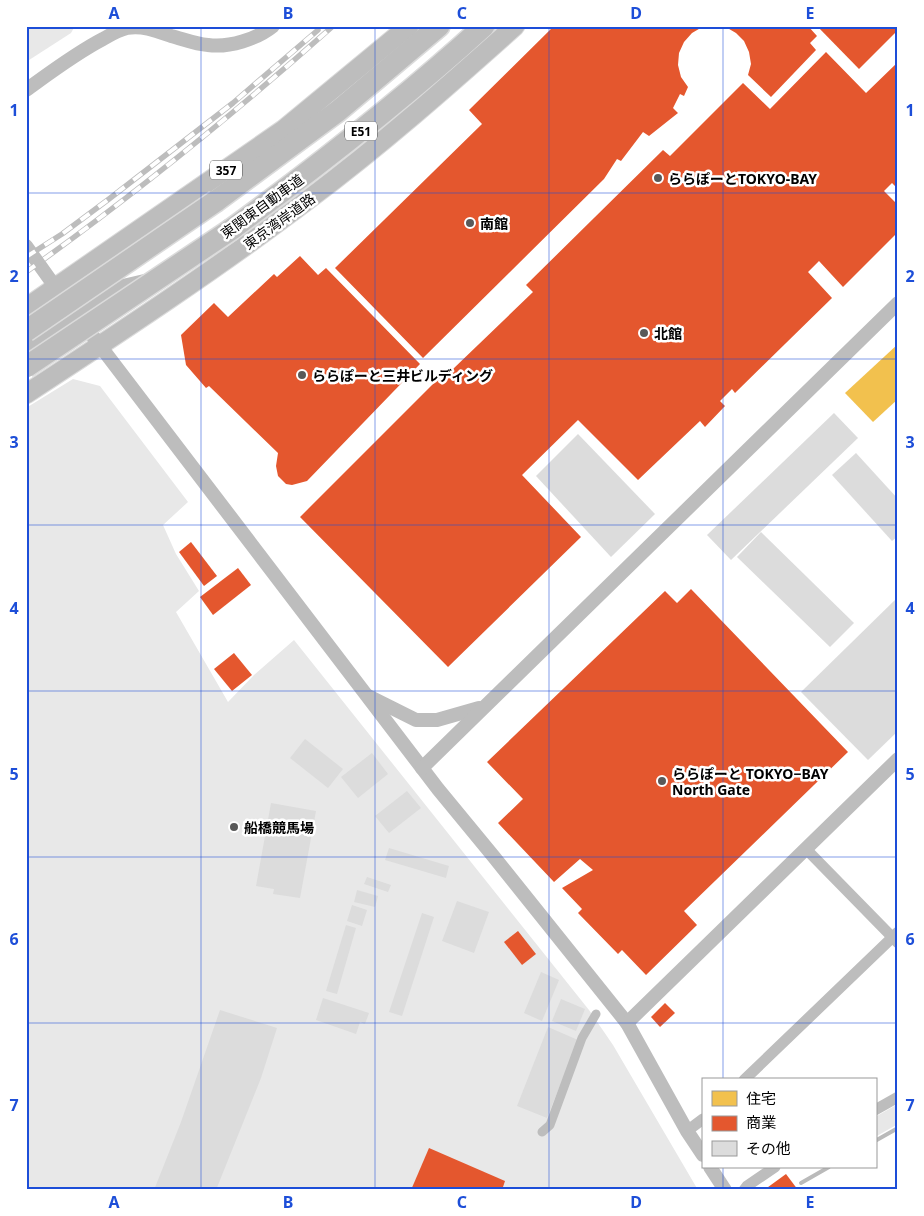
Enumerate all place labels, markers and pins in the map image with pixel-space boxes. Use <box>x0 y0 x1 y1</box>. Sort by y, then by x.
place label: ららぽーとTOKYO-BAY <box>668 169 817 188</box>
marker: ららぽーとTOKYO-BAY <box>652 172 664 184</box>
place label: 南館 <box>480 214 508 233</box>
marker: 南館 <box>464 217 476 229</box>
place label: 北館 <box>654 324 682 343</box>
marker: 北館 <box>638 327 650 339</box>
place label: ららぽーと三井ビルディング <box>312 366 493 385</box>
marker: ららぽーと三井ビルディング <box>296 369 308 381</box>
place label: ららぽーと TOKYO−BAY North Gate <box>672 764 829 799</box>
marker: ららぽーと TOKYO−BAY North Gate <box>656 775 668 787</box>
place label: 船橋競馬場 <box>244 818 314 837</box>
marker: 船橋競馬場 <box>228 821 240 833</box>

